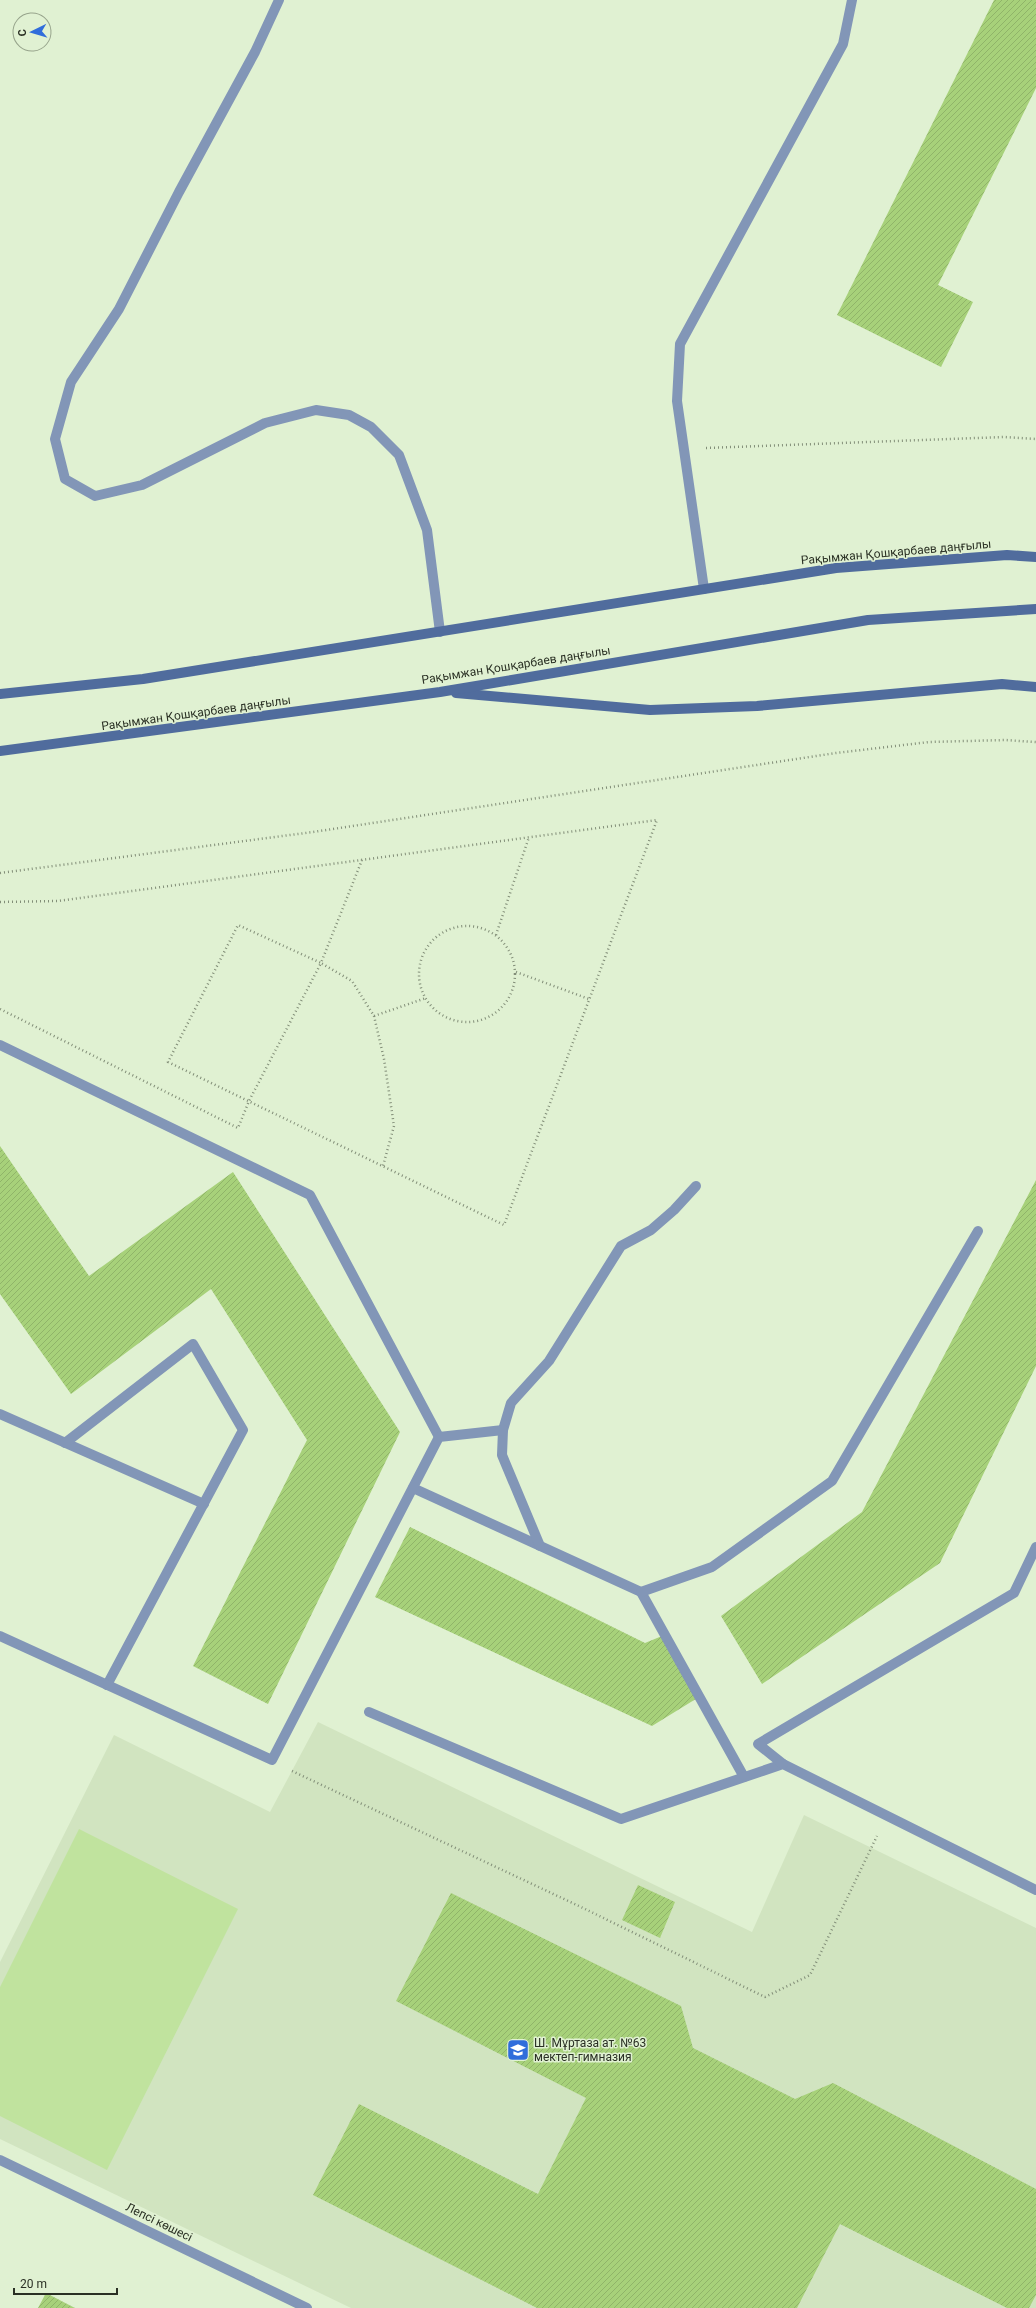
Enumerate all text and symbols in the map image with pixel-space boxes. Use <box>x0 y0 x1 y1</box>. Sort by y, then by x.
north arrow <box>12 12 52 52</box>
text: С <box>16 29 29 37</box>
street label: Рақымжан Қошқарбаев даңғылы <box>800 537 992 567</box>
street label: Рақымжан Қошқарбаев даңғылы <box>421 643 611 687</box>
street label: Рақымжан Қошқарбаев даңғылы <box>100 693 292 733</box>
place label: Ш. Мұртаза ат. №63 мектеп-гимназия <box>534 2036 646 2064</box>
school or university icon: Ш. Мұртаза ат. №63 мектеп-гимназия <box>505 2037 531 2063</box>
street label: Лепсі көшесі <box>123 2200 195 2244</box>
scale bar <box>14 2270 117 2296</box>
text: 20 m <box>20 2277 47 2291</box>

